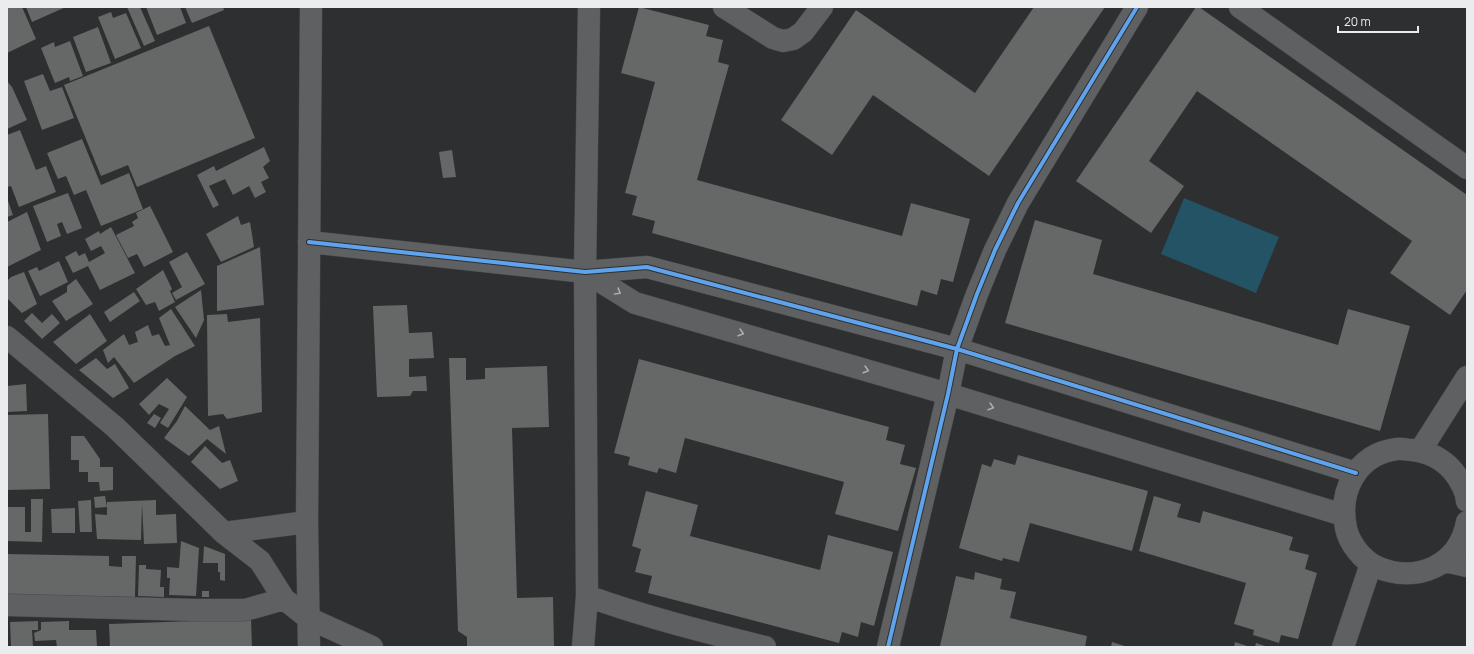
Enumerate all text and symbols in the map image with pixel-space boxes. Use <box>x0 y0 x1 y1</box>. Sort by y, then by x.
scale bar <box>1338 8 1418 34</box>
text: 20 m <box>1344 13 1371 30</box>
one-way arrow <box>614 288 621 295</box>
one-way arrow <box>738 329 744 337</box>
one-way arrow <box>862 365 869 374</box>
one-way arrow <box>987 402 994 411</box>

